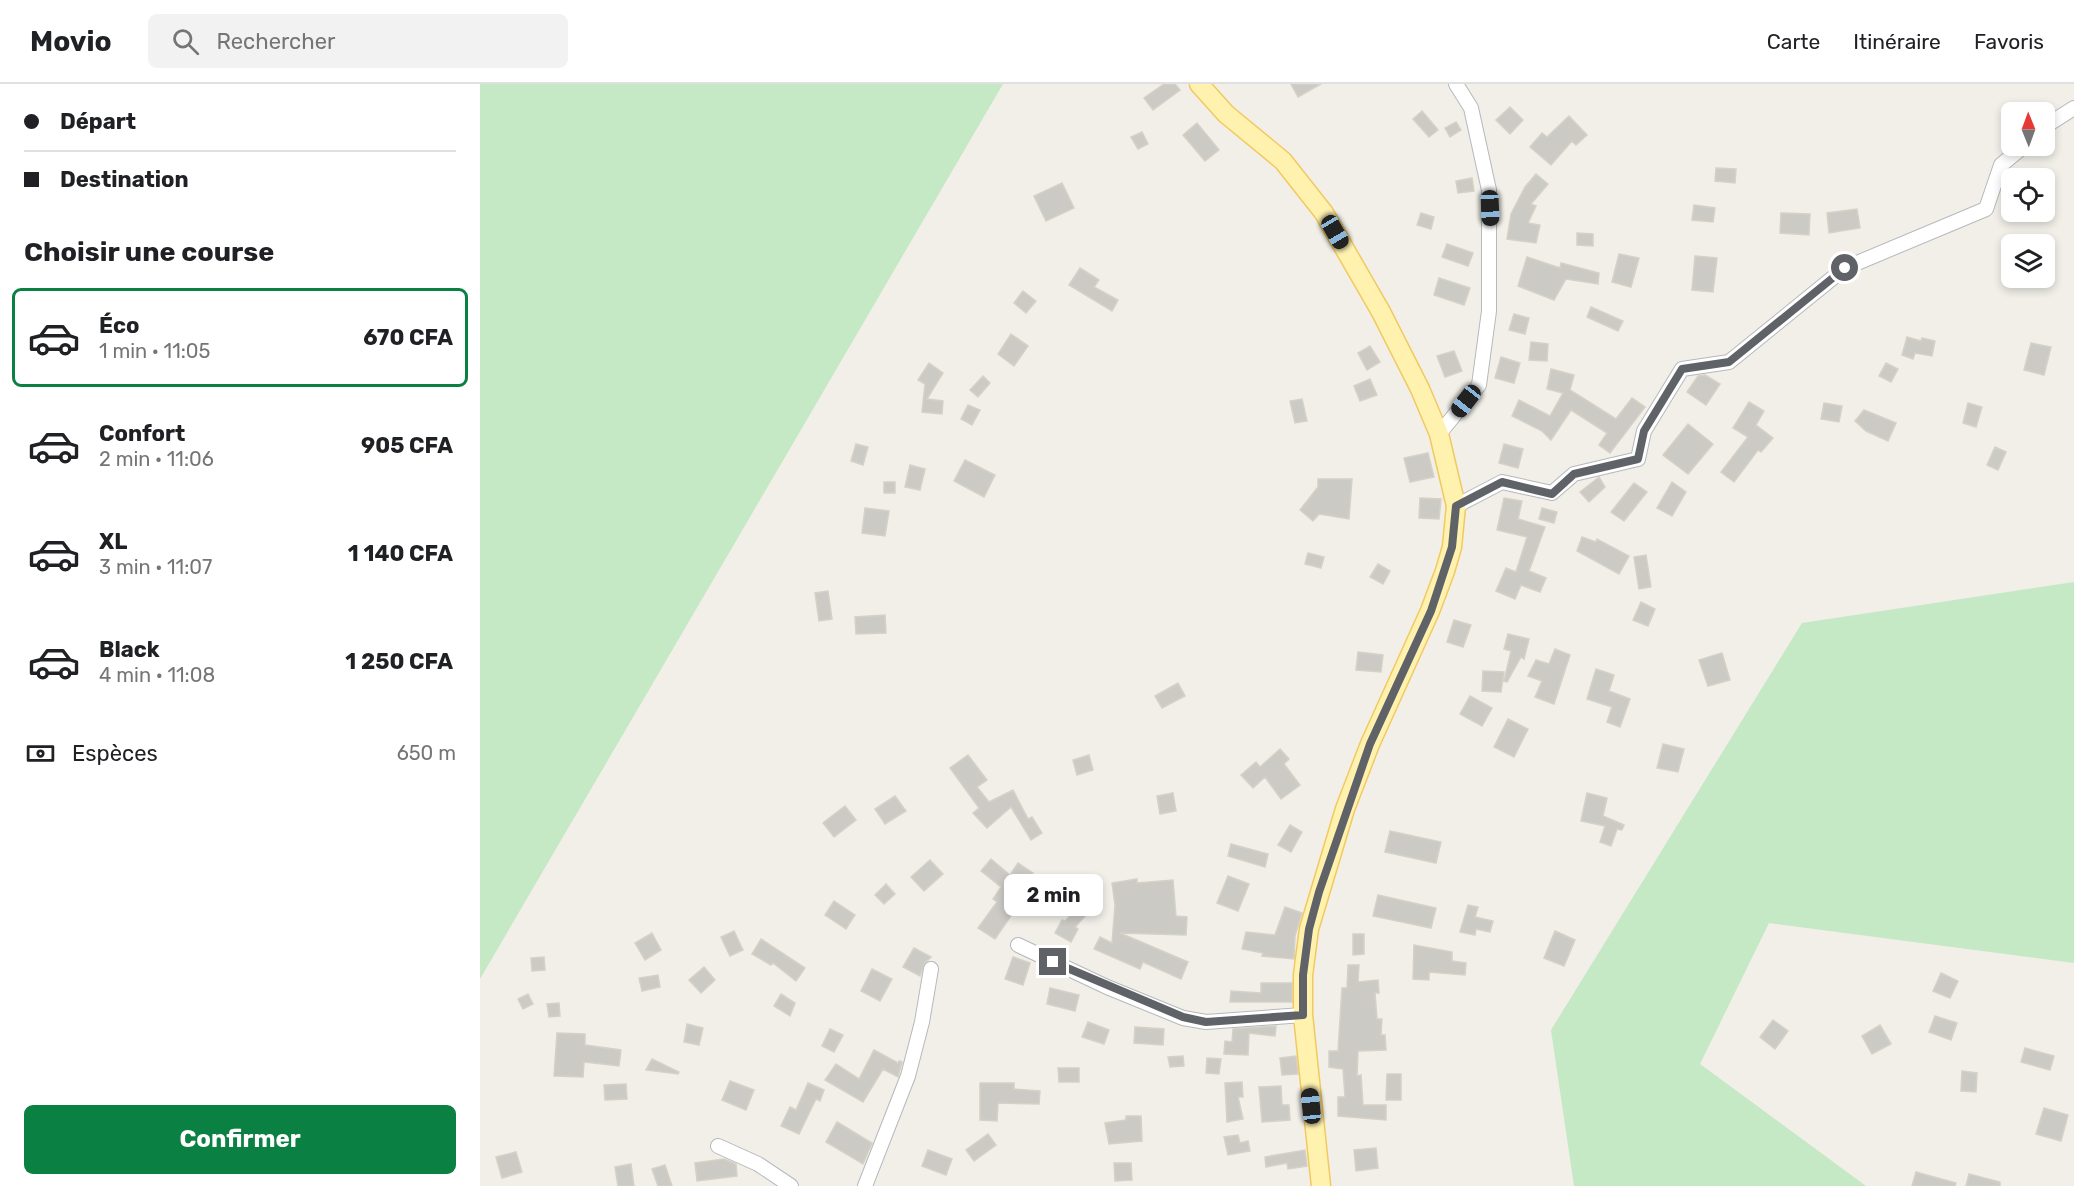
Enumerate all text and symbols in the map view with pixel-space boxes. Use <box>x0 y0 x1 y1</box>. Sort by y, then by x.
search box <box>148 14 568 68</box>
text: Movio <box>30 25 112 58</box>
icon: search <box>169 25 202 58</box>
text: Rechercher <box>217 28 335 55</box>
text: Carte <box>1767 29 1820 54</box>
text: Itinéraire <box>1853 29 1941 54</box>
text: Favoris <box>1974 29 2044 54</box>
north arrow <box>2001 102 2055 156</box>
map controls <box>2001 102 2055 288</box>
text: Départ <box>60 108 136 135</box>
text: Destination <box>60 166 189 193</box>
button: locate <box>2001 168 2055 222</box>
car <box>1480 190 1500 226</box>
car <box>1318 212 1352 252</box>
button: layers <box>2001 234 2055 288</box>
text: Choisir une course <box>24 236 274 268</box>
route start <box>1831 254 1858 281</box>
icon: car <box>27 311 81 365</box>
text: Éco <box>99 312 139 339</box>
text: 670 CFA <box>363 324 453 351</box>
text: 1 min · 11:05 <box>99 339 210 363</box>
car <box>1448 381 1484 421</box>
icon: car <box>27 419 81 473</box>
text: Confort <box>99 420 185 447</box>
text: 905 CFA <box>361 432 453 459</box>
text: 2 min · 11:06 <box>99 447 214 471</box>
icon: car <box>27 527 81 581</box>
text: XL <box>99 528 127 555</box>
text: 1 140 CFA <box>348 540 453 567</box>
text: 3 min · 11:07 <box>99 555 212 579</box>
icon: car <box>27 635 81 689</box>
text: Black <box>99 636 160 663</box>
text: 1 250 CFA <box>345 648 453 675</box>
text: 4 min · 11:08 <box>99 663 215 687</box>
icon: cash <box>24 737 57 770</box>
text: Espèces <box>72 740 158 767</box>
text: 650 m <box>397 741 456 765</box>
callout: 2 min <box>1004 875 1102 917</box>
text: 2 min <box>1026 883 1081 907</box>
route end <box>1039 948 1066 975</box>
car <box>1300 1087 1322 1125</box>
button: Confirmer <box>24 1105 456 1174</box>

